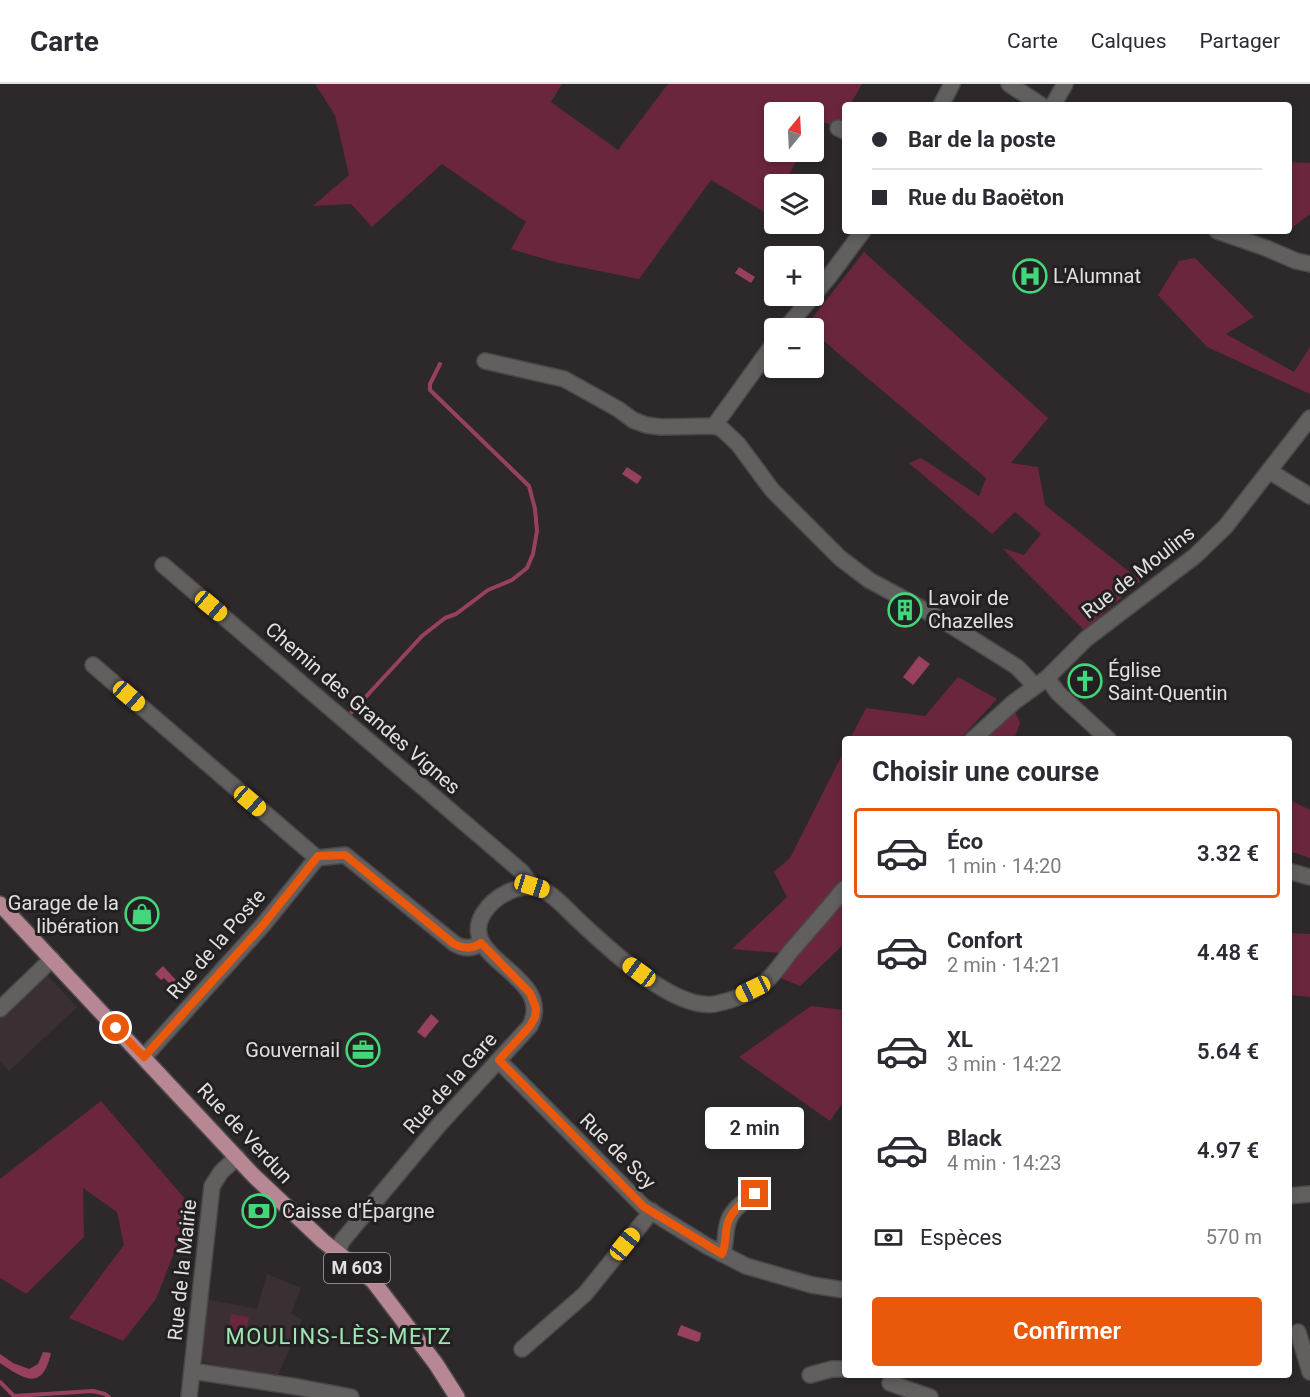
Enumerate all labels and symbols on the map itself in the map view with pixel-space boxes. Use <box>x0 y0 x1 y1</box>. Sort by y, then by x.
north arrow <box>764 102 824 162</box>
hospital icon: L'Alumnat <box>1012 258 1048 294</box>
place label: L'Alumnat <box>1053 264 1141 288</box>
street label: Rue de Moulins <box>1077 520 1199 624</box>
place label: Lavoir de Chazelles <box>928 586 1014 633</box>
car <box>191 588 231 624</box>
building icon: Lavoir de Chazelles <box>887 592 923 628</box>
street label: Chemin des Grandes Vignes <box>261 617 465 799</box>
place label: Église Saint-Quentin <box>1108 658 1228 705</box>
church icon: Église Saint-Quentin <box>1067 663 1103 699</box>
car <box>110 677 148 715</box>
car <box>231 782 269 820</box>
car <box>512 872 552 900</box>
street label: Rue de la Poste <box>162 884 270 1004</box>
place label: Garage de la libération <box>8 891 119 938</box>
shop icon: Garage de la libération <box>124 896 160 932</box>
car <box>619 954 659 990</box>
car <box>733 973 773 1005</box>
route start <box>102 1014 129 1041</box>
street label: Rue de la Gare <box>398 1027 502 1139</box>
office icon: Gouvernail <box>345 1032 381 1068</box>
place label: Gouvernail <box>245 1038 340 1062</box>
street label: Rue de Verdun <box>192 1078 298 1188</box>
callout: 2 min <box>706 1107 804 1149</box>
street label: Rue de Scy <box>575 1108 661 1194</box>
route end <box>741 1180 768 1207</box>
bank icon: Caisse d'Épargne <box>241 1193 277 1229</box>
street label: Rue de la Mairie <box>163 1198 201 1342</box>
place label: Caisse d'Épargne <box>282 1199 435 1223</box>
car <box>607 1224 643 1264</box>
road number: M 603 <box>324 1253 390 1283</box>
district label: MOULINS-LÈS-METZ <box>225 1324 453 1349</box>

